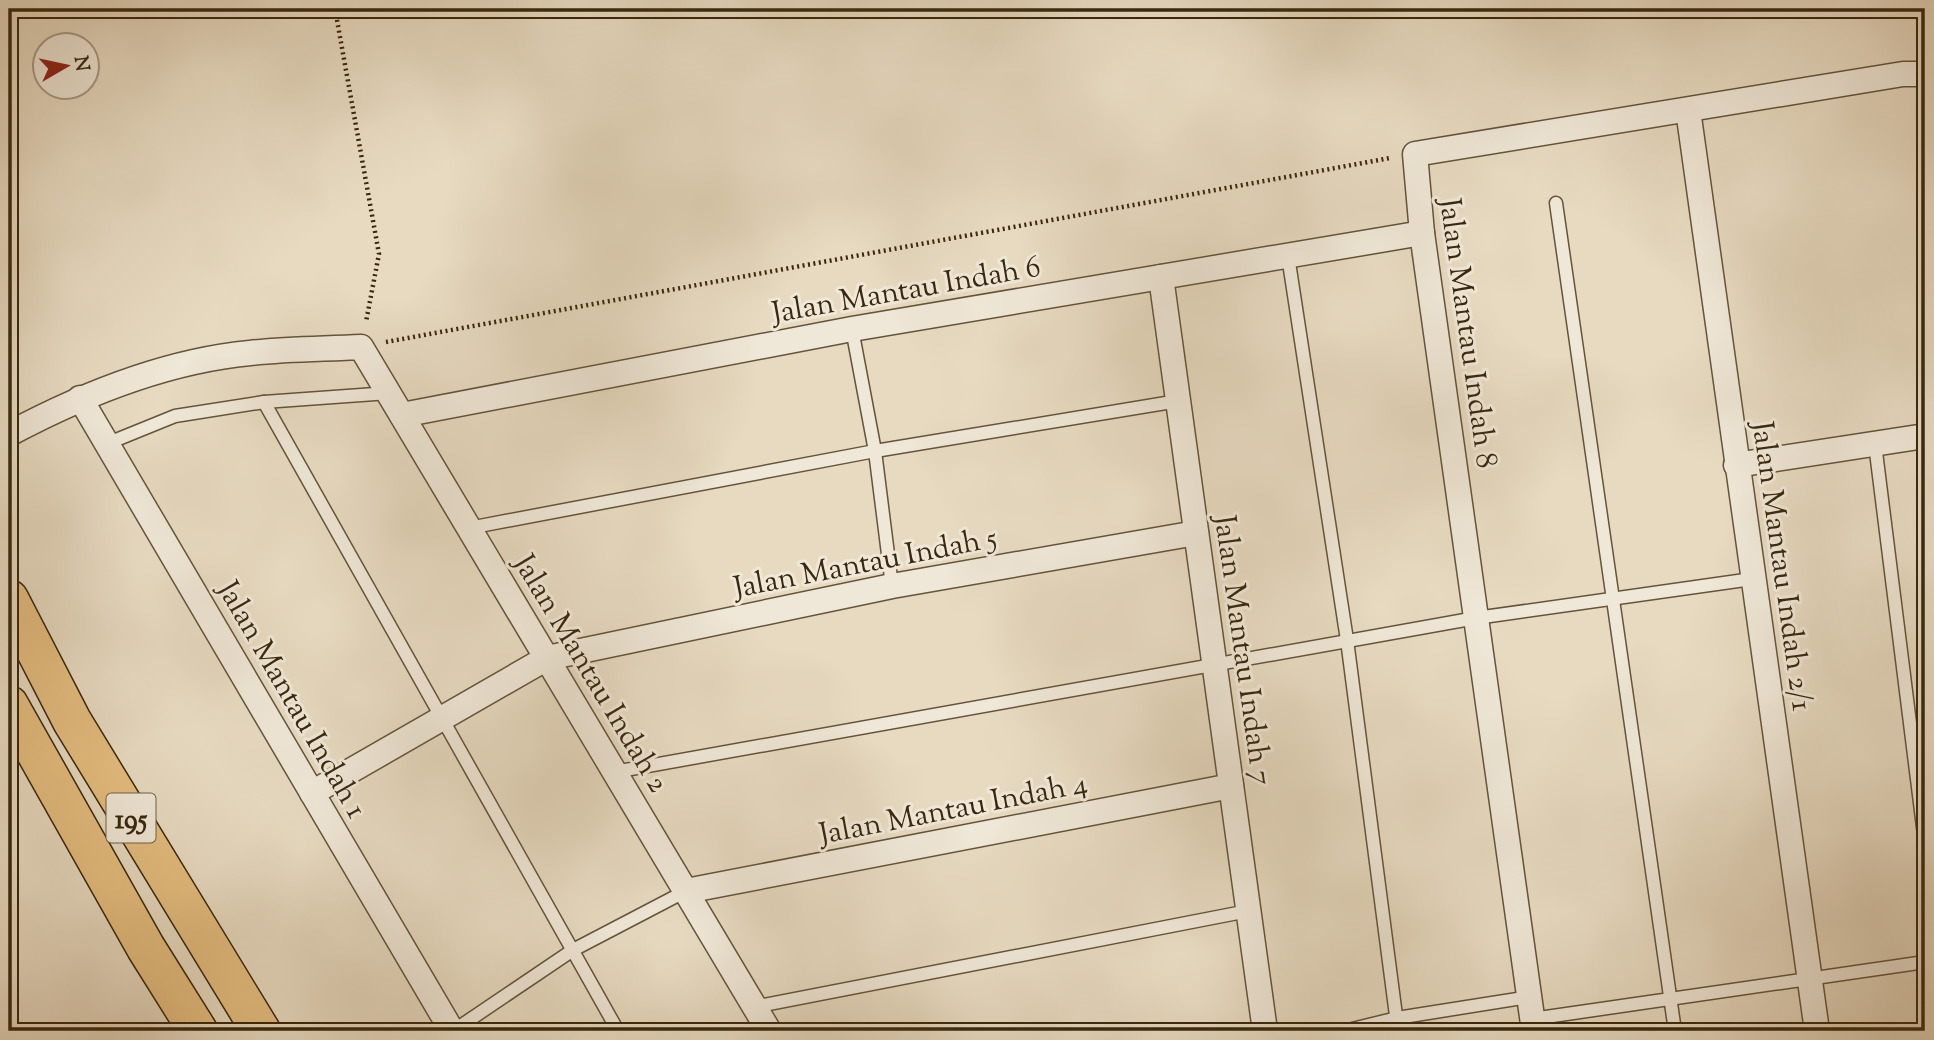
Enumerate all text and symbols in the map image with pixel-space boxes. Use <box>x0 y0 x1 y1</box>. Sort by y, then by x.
north arrow <box>32 32 102 102</box>
text: N <box>66 54 95 73</box>
street label: Jalan Mantau Indah 8 <box>1426 194 1507 471</box>
street label: Jalan Mantau Indah 6 <box>767 247 1044 337</box>
street label: Jalan Mantau Indah 2/1 <box>1739 417 1822 714</box>
street label: Jalan Mantau Indah 7 <box>1201 511 1282 788</box>
street label: Jalan Mantau Indah 5 <box>728 518 1001 611</box>
street label: Jalan Mantau Indah 2 <box>501 545 678 802</box>
street label: Jalan Mantau Indah 1 <box>204 572 376 827</box>
street label: Jalan Mantau Indah 4 <box>814 763 1091 858</box>
road number: 195 <box>106 794 156 842</box>

